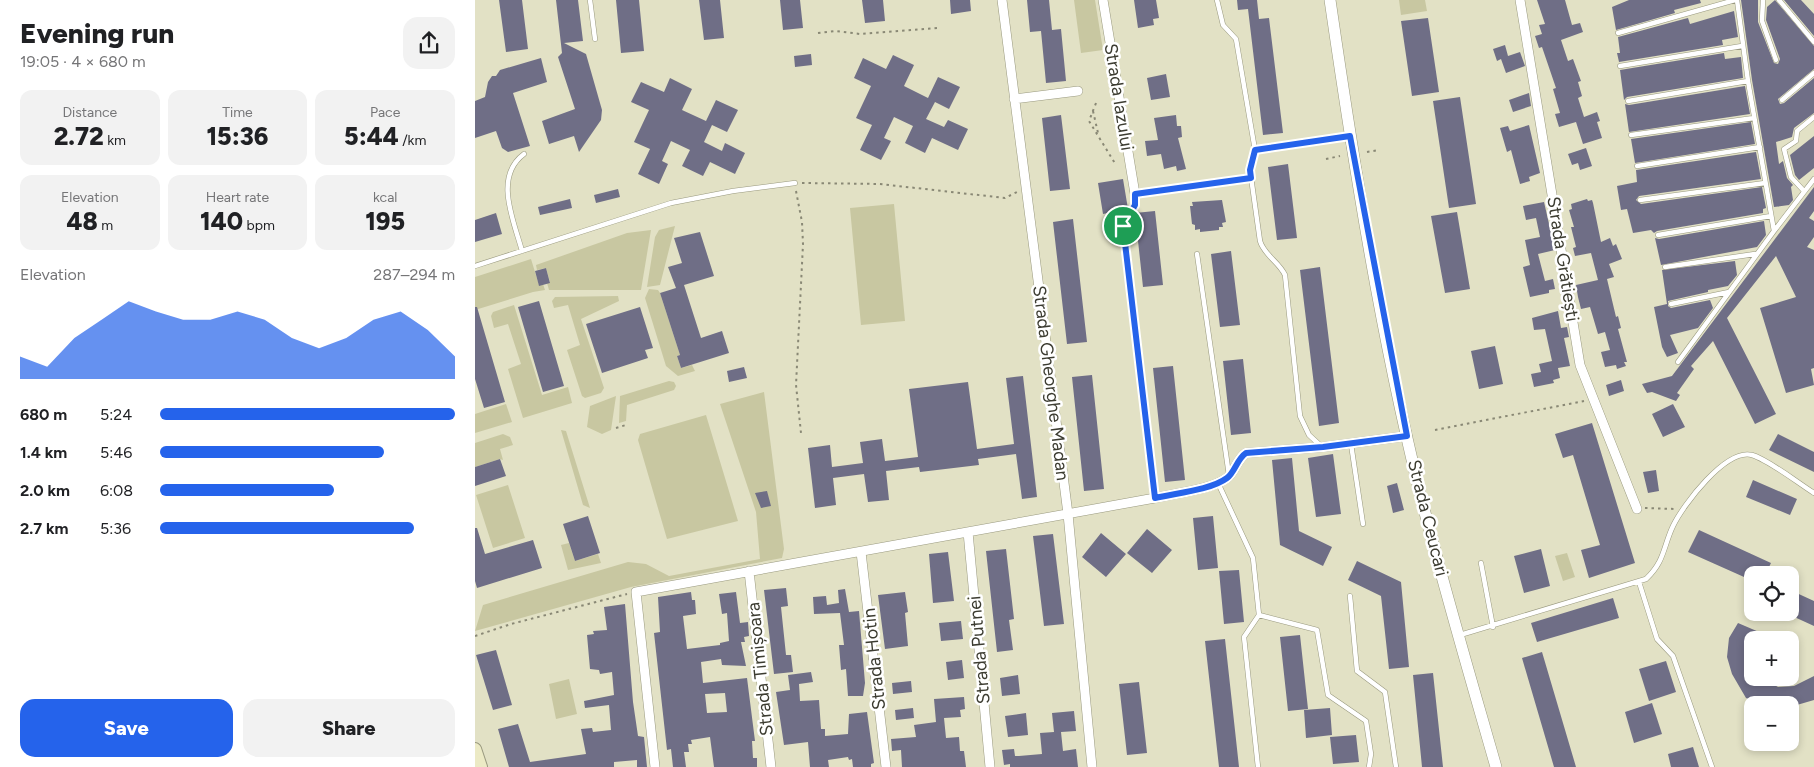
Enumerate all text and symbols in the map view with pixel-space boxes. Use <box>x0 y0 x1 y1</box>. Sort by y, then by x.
text: Evening run <box>20 16 174 50</box>
button: share <box>403 17 455 69</box>
street label: Strada Iazului <box>1100 42 1138 152</box>
text: 19:05 · 4 × 680 m <box>20 52 146 71</box>
text: Distance <box>62 104 117 121</box>
text: Time <box>222 104 253 121</box>
text: Pace <box>370 104 400 121</box>
text: 2.72 <box>54 121 104 151</box>
text: 15:36 <box>206 121 269 151</box>
text: 5:44 <box>344 121 399 151</box>
text: km <box>104 132 126 149</box>
text: /km <box>399 132 426 149</box>
text: Elevation <box>61 189 119 206</box>
text: Heart rate <box>206 189 269 206</box>
text: kcal <box>373 189 397 206</box>
street label: Strada Grătiești <box>1542 195 1584 323</box>
pin <box>1102 205 1144 247</box>
text: 48 <box>67 206 98 236</box>
text: 140 <box>200 206 243 236</box>
text: 195 <box>365 206 405 236</box>
icon: arrive <box>1109 212 1137 240</box>
text: m <box>98 217 113 234</box>
text: bpm <box>243 217 275 234</box>
text: Elevation <box>20 265 86 284</box>
text: 287–294 m <box>373 265 455 284</box>
street label: Strada Gheorghe Madan <box>1028 284 1074 482</box>
text: 680 m <box>20 405 67 424</box>
text: 5:24 <box>100 405 132 424</box>
text: 1.4 km <box>20 443 67 462</box>
text: 5:46 <box>100 443 132 462</box>
street label: Strada Ceucari <box>1403 457 1453 579</box>
text: 2.0 km <box>20 481 70 500</box>
text: 6:08 <box>100 481 133 500</box>
text: 2.7 km <box>20 519 69 538</box>
text: 5:36 <box>100 519 131 538</box>
map controls <box>1744 566 1799 751</box>
button: locate <box>1744 566 1799 621</box>
street label: Strada Putnei <box>963 595 995 705</box>
street label: Strada Timișoara <box>742 601 778 737</box>
street label: Strada Hotin <box>858 607 890 711</box>
button: + <box>1744 631 1799 686</box>
button: − <box>1744 696 1799 751</box>
button: Save <box>20 699 233 757</box>
button: Share <box>243 699 455 757</box>

